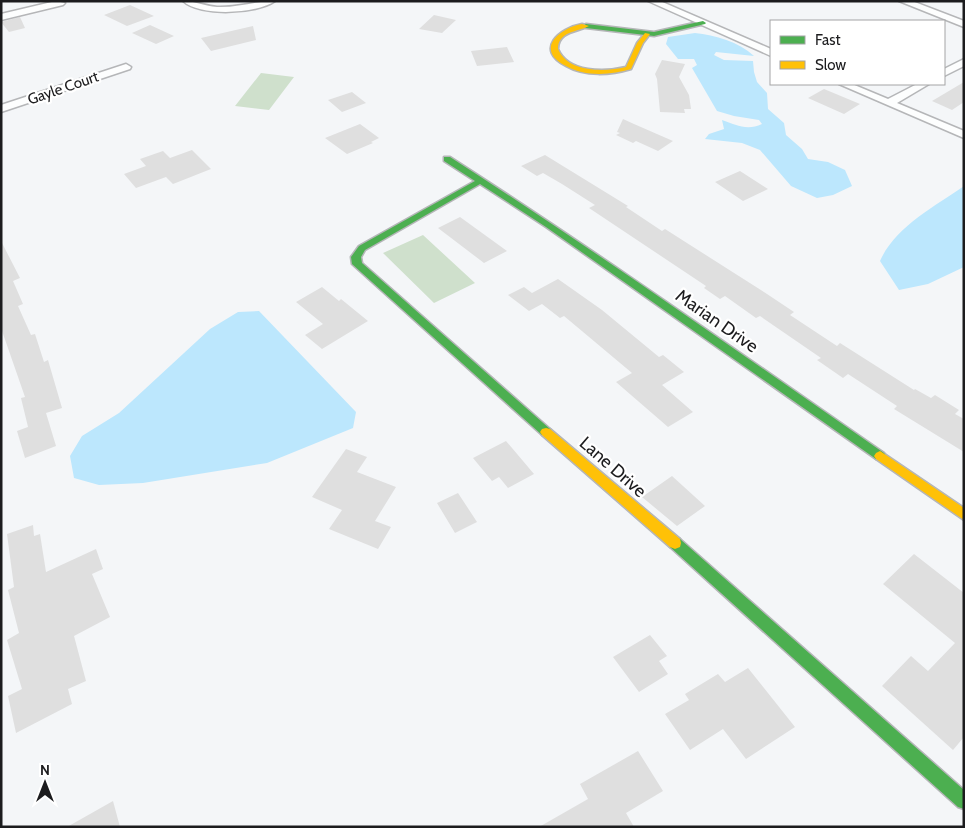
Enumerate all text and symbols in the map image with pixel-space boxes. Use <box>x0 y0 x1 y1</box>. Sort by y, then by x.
legend <box>770 20 945 85</box>
text: Fast <box>815 31 840 49</box>
text: Slow <box>815 56 846 74</box>
street label: Gayle Court <box>25 67 101 109</box>
street label: Marian Drive <box>671 285 763 357</box>
street label: Lane Drive <box>575 432 651 502</box>
north arrow <box>20 758 70 808</box>
text: N <box>40 761 50 779</box>

